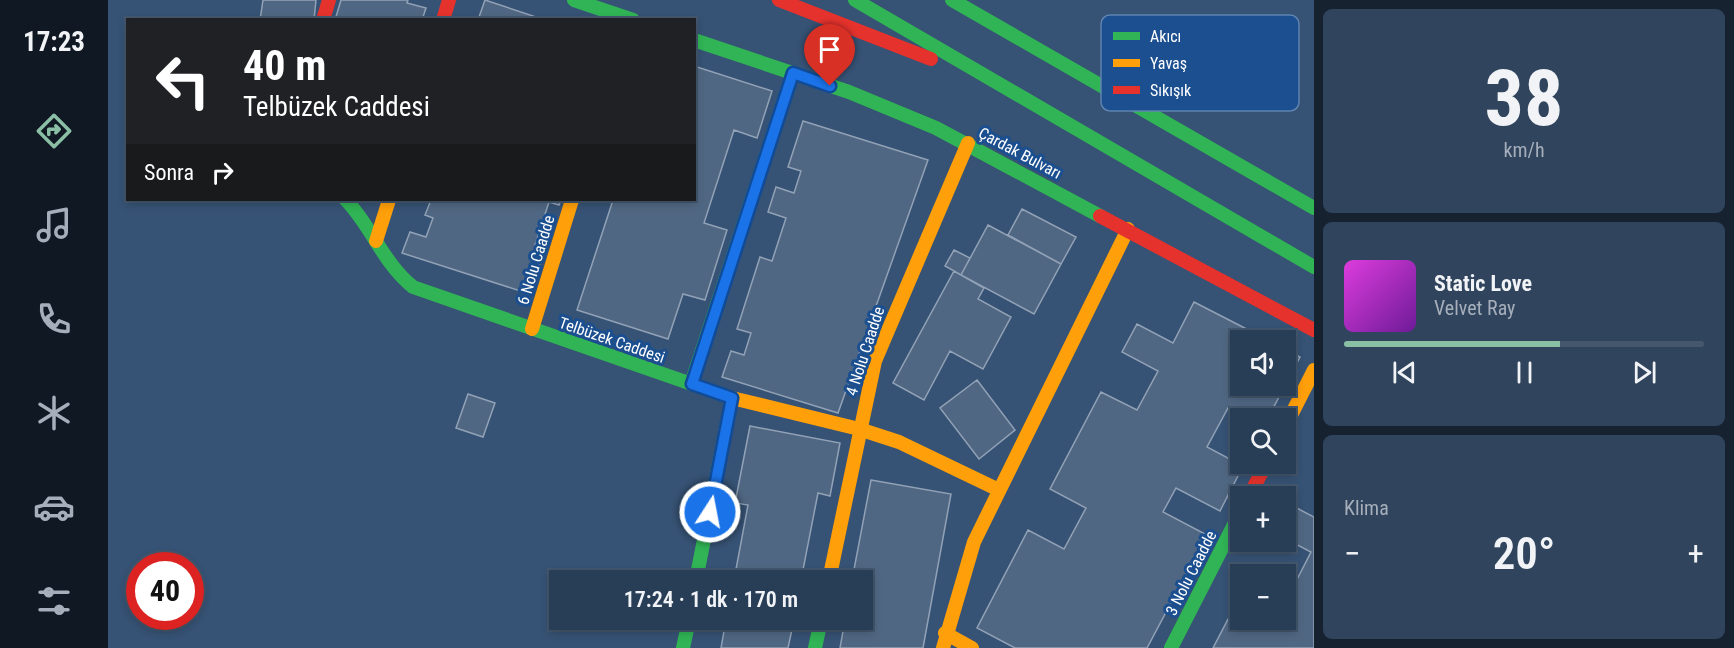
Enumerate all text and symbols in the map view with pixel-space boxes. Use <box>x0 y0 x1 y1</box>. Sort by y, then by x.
legend <box>1101 15 1299 111</box>
pin <box>804 24 855 86</box>
text: 17:23 <box>23 26 85 58</box>
text: Akıcı <box>1150 27 1181 46</box>
icon: arrive <box>813 33 846 66</box>
text: 40 m <box>243 41 326 90</box>
icon: left <box>144 42 222 120</box>
text: 38 <box>1485 53 1563 144</box>
text: Yavaş <box>1150 54 1187 73</box>
text: Sıkışık <box>1150 81 1192 100</box>
text: Telbüzek Caddesi <box>243 91 430 123</box>
icon: directions <box>33 110 75 152</box>
street label: Çardak Bulvarı <box>975 123 1065 183</box>
text: km/h <box>1503 138 1545 162</box>
icon: right <box>206 156 239 189</box>
text: Sonra <box>144 160 194 185</box>
icon: music <box>33 204 75 246</box>
street label: 6 Nolu Caadde <box>513 213 559 307</box>
text: Static Love <box>1434 271 1532 296</box>
text: Velvet Ray <box>1434 296 1515 320</box>
icon: phone <box>33 298 75 340</box>
street label: 4 Nolu Caadde <box>842 304 888 398</box>
street label: Telbüzek Caddesi <box>557 313 667 367</box>
map controls <box>1230 330 1296 630</box>
button: sound <box>1230 330 1296 396</box>
icon: previous <box>1388 356 1421 389</box>
icon: pause <box>1508 356 1541 389</box>
icon: next <box>1628 356 1661 389</box>
icon: climate <box>33 392 75 434</box>
button: search <box>1230 408 1296 474</box>
position arrow <box>678 480 742 544</box>
icon: car <box>33 486 75 528</box>
button: + <box>1230 486 1296 552</box>
text: Klima <box>1344 496 1389 520</box>
text: 20° <box>1493 527 1555 580</box>
street label: 3 Nolu Caadde <box>1162 528 1220 618</box>
text: − <box>1344 534 1361 573</box>
text: + <box>1688 534 1704 573</box>
speed limit sign: 40 <box>126 552 204 630</box>
button: − <box>1230 564 1296 630</box>
icon: filters <box>33 580 75 622</box>
text: 17:24 · 1 dk · 170 m <box>624 587 798 612</box>

